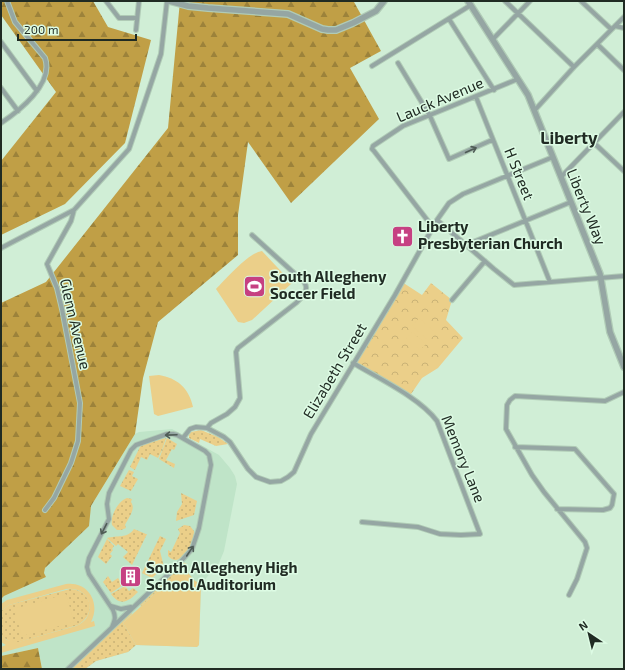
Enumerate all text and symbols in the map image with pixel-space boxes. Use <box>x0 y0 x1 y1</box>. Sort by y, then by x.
scale bar <box>18 16 136 42</box>
text: 200 m <box>24 22 58 36</box>
street label: Lauck Avenue <box>393 73 486 125</box>
district label: Liberty <box>540 127 598 148</box>
one-way arrow <box>464 145 476 153</box>
street label: H Street <box>501 145 539 203</box>
street label: Liberty Way <box>563 166 610 247</box>
place label: Liberty Presbyterian Church <box>418 217 563 253</box>
church icon: Liberty Presbyterian Church <box>390 223 416 249</box>
place label: South Allegheny Soccer Field <box>270 267 387 302</box>
sports icon: South Allegheny Soccer Field <box>241 273 267 299</box>
street label: Glenn Avenue <box>57 277 95 371</box>
street label: Elizabeth Street <box>298 319 370 422</box>
street label: Memory Lane <box>438 412 490 505</box>
one-way arrow <box>164 432 177 439</box>
one-way arrow <box>100 523 107 535</box>
one-way arrow <box>186 545 194 556</box>
place label: South Allegheny High School Auditorium <box>146 558 298 593</box>
building icon: South Allegheny High School Auditorium <box>118 564 144 590</box>
north arrow <box>569 614 609 654</box>
text: N <box>576 618 590 633</box>

